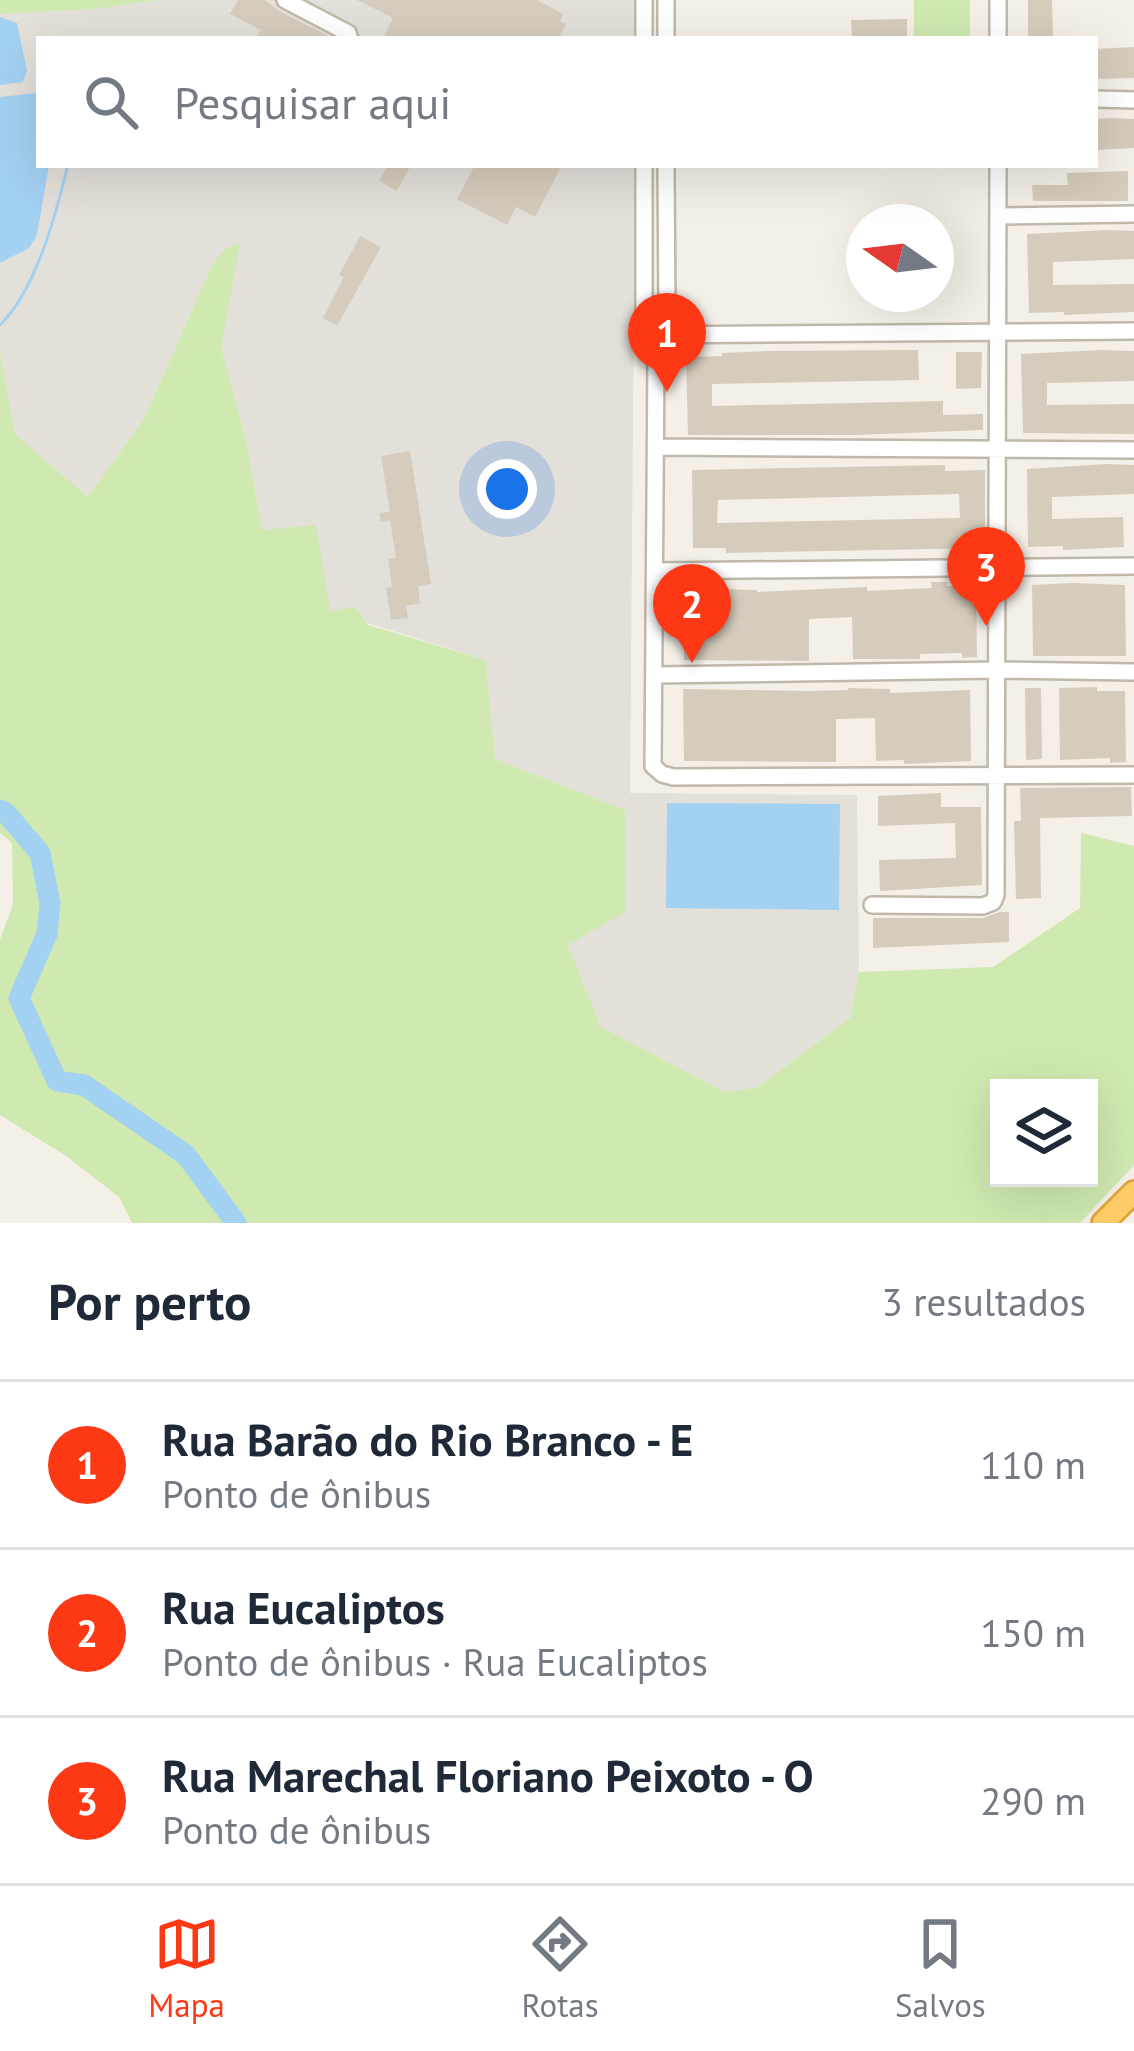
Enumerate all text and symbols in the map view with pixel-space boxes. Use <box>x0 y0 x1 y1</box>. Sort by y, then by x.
search box <box>36 36 1098 168</box>
icon: search <box>78 69 144 135</box>
text: Pesquisar aqui <box>174 73 451 131</box>
north arrow <box>846 204 954 312</box>
pin: 1 <box>628 293 706 392</box>
your location <box>477 459 537 519</box>
pin: 3 <box>947 527 1025 626</box>
pin: 2 <box>653 564 731 663</box>
map controls <box>990 1079 1098 1187</box>
button: layers <box>990 1079 1098 1187</box>
text: Por perto <box>48 1268 251 1334</box>
text: 3 resultados <box>882 1276 1086 1327</box>
text: Rua Barão do Rio Branco - E <box>162 1410 693 1468</box>
text: 1 <box>76 1439 98 1490</box>
text: 110 m <box>980 1439 1086 1490</box>
text: Ponto de ônibus <box>162 1468 431 1519</box>
text: Rua Eucaliptos <box>162 1578 445 1636</box>
text: 2 <box>76 1607 98 1658</box>
text: 150 m <box>980 1607 1086 1658</box>
text: Ponto de ônibus · Rua Eucaliptos <box>162 1636 708 1687</box>
text: Rua Marechal Floriano Peixoto - O <box>162 1746 814 1804</box>
text: 3 <box>76 1775 98 1826</box>
text: 290 m <box>980 1775 1086 1826</box>
text: Ponto de ônibus <box>162 1804 431 1855</box>
tab: Mapa <box>148 1911 225 2026</box>
tab: Rotas <box>521 1911 599 2026</box>
tab: Salvos <box>895 1911 986 2026</box>

